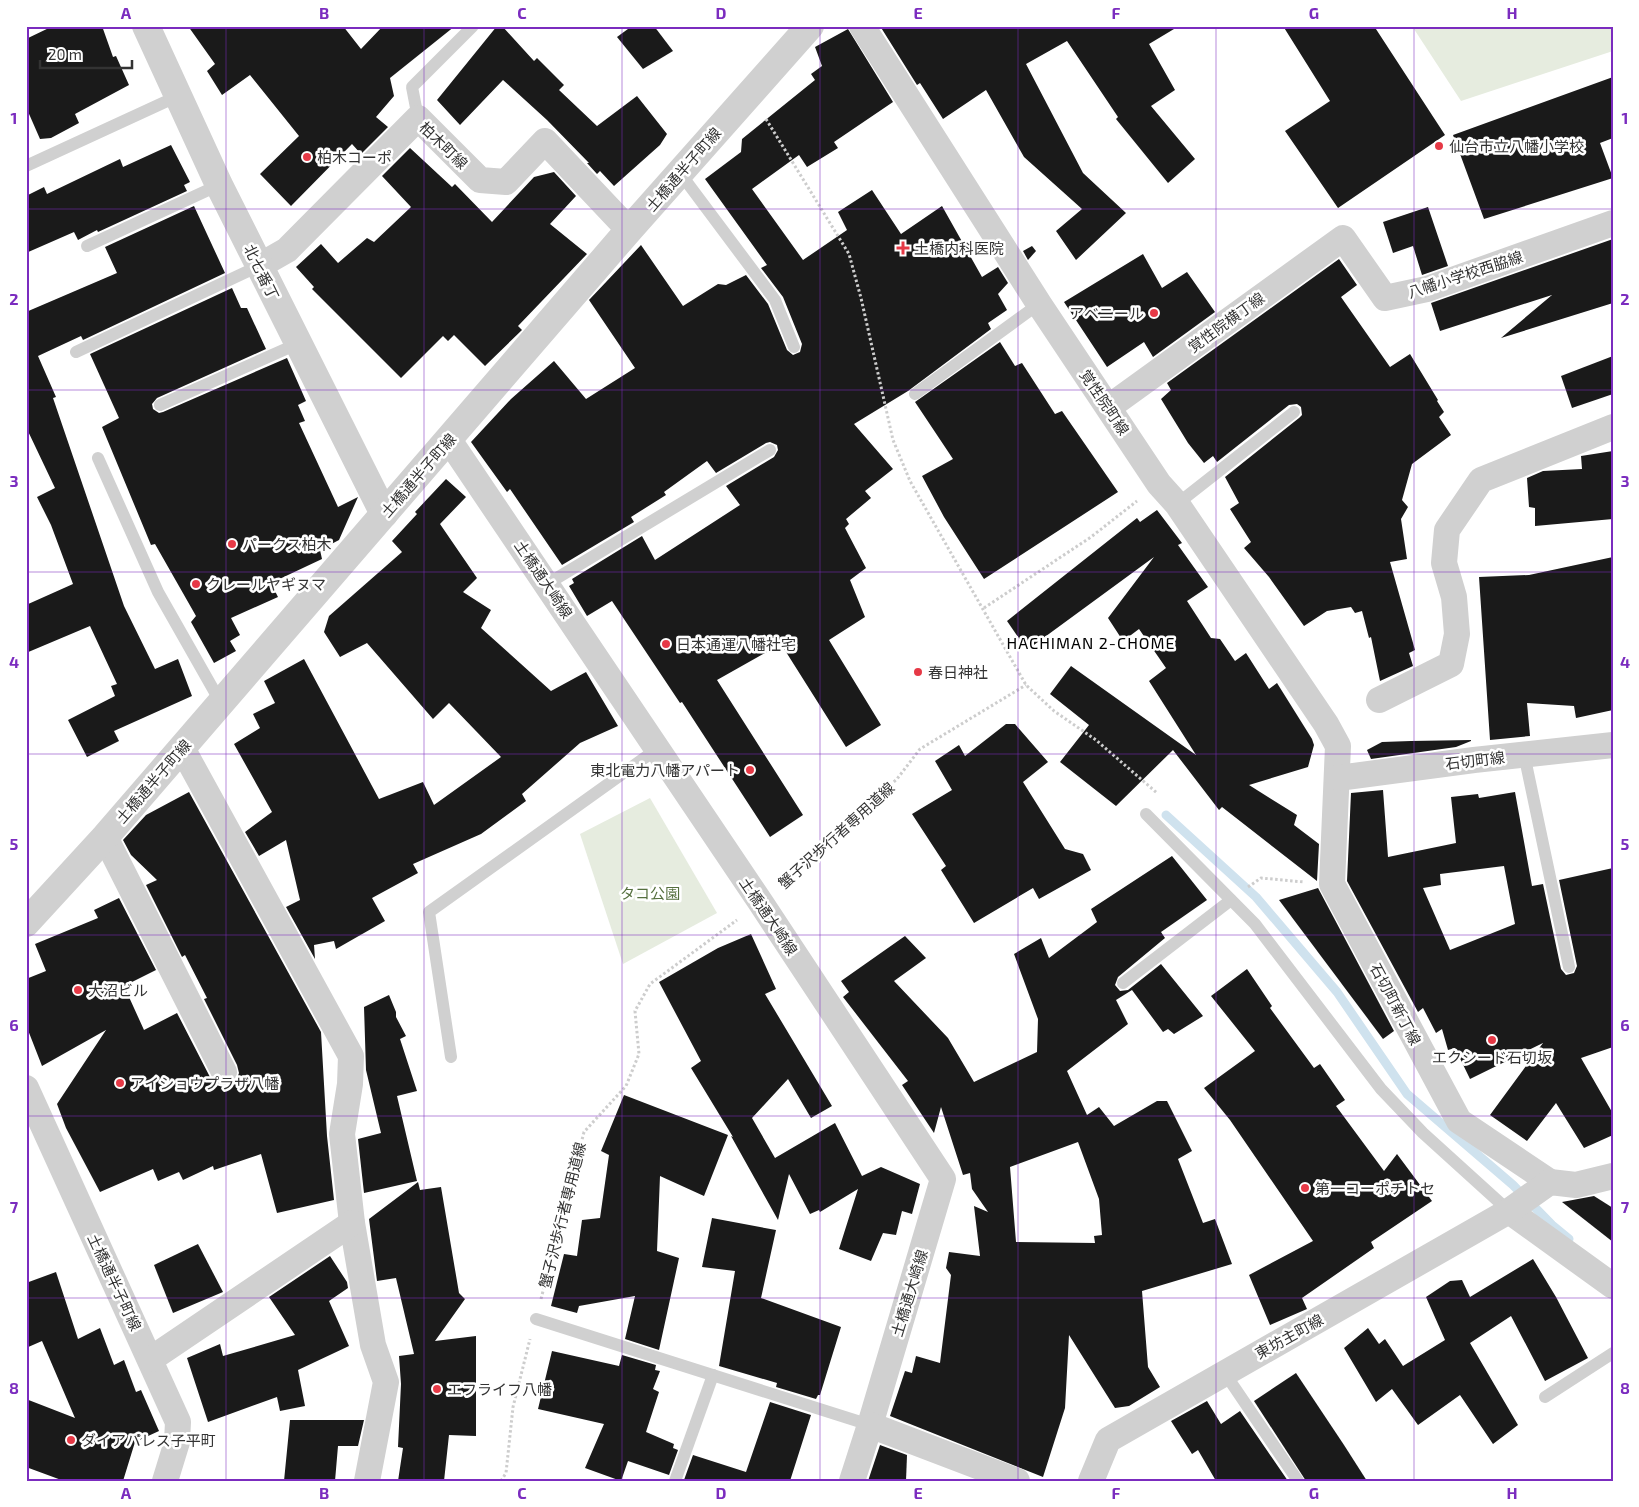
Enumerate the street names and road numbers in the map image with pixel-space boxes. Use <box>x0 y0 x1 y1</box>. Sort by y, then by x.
street label: 柏木町線 <box>416 118 472 172</box>
street label: 土橋通半子町線 <box>642 123 724 215</box>
street label: 北七番丁 <box>241 241 283 303</box>
street label: 八幡小学校西脇線 <box>1405 247 1525 301</box>
street label: 覚性院横丁線 <box>1184 288 1268 356</box>
street label: 覚性院町線 <box>1077 366 1133 438</box>
street label: 土橋通半子町線 <box>377 429 459 521</box>
street label: 土橋通大崎線 <box>511 537 577 621</box>
street label: 土橋通半子町線 <box>112 735 194 827</box>
street label: 石切町線 <box>1444 747 1506 773</box>
street label: 蟹子沢歩行者専用道線 <box>774 778 898 892</box>
street label: 土橋通大崎線 <box>736 874 802 958</box>
street label: 石切町新丁線 <box>1367 960 1425 1048</box>
street label: 蟹子沢歩行者専用道線 <box>535 1140 589 1290</box>
street label: 土橋通半子町線 <box>85 1231 145 1333</box>
street label: 土橋通大崎線 <box>887 1247 931 1339</box>
street label: 東坊主町線 <box>1252 1310 1326 1362</box>

